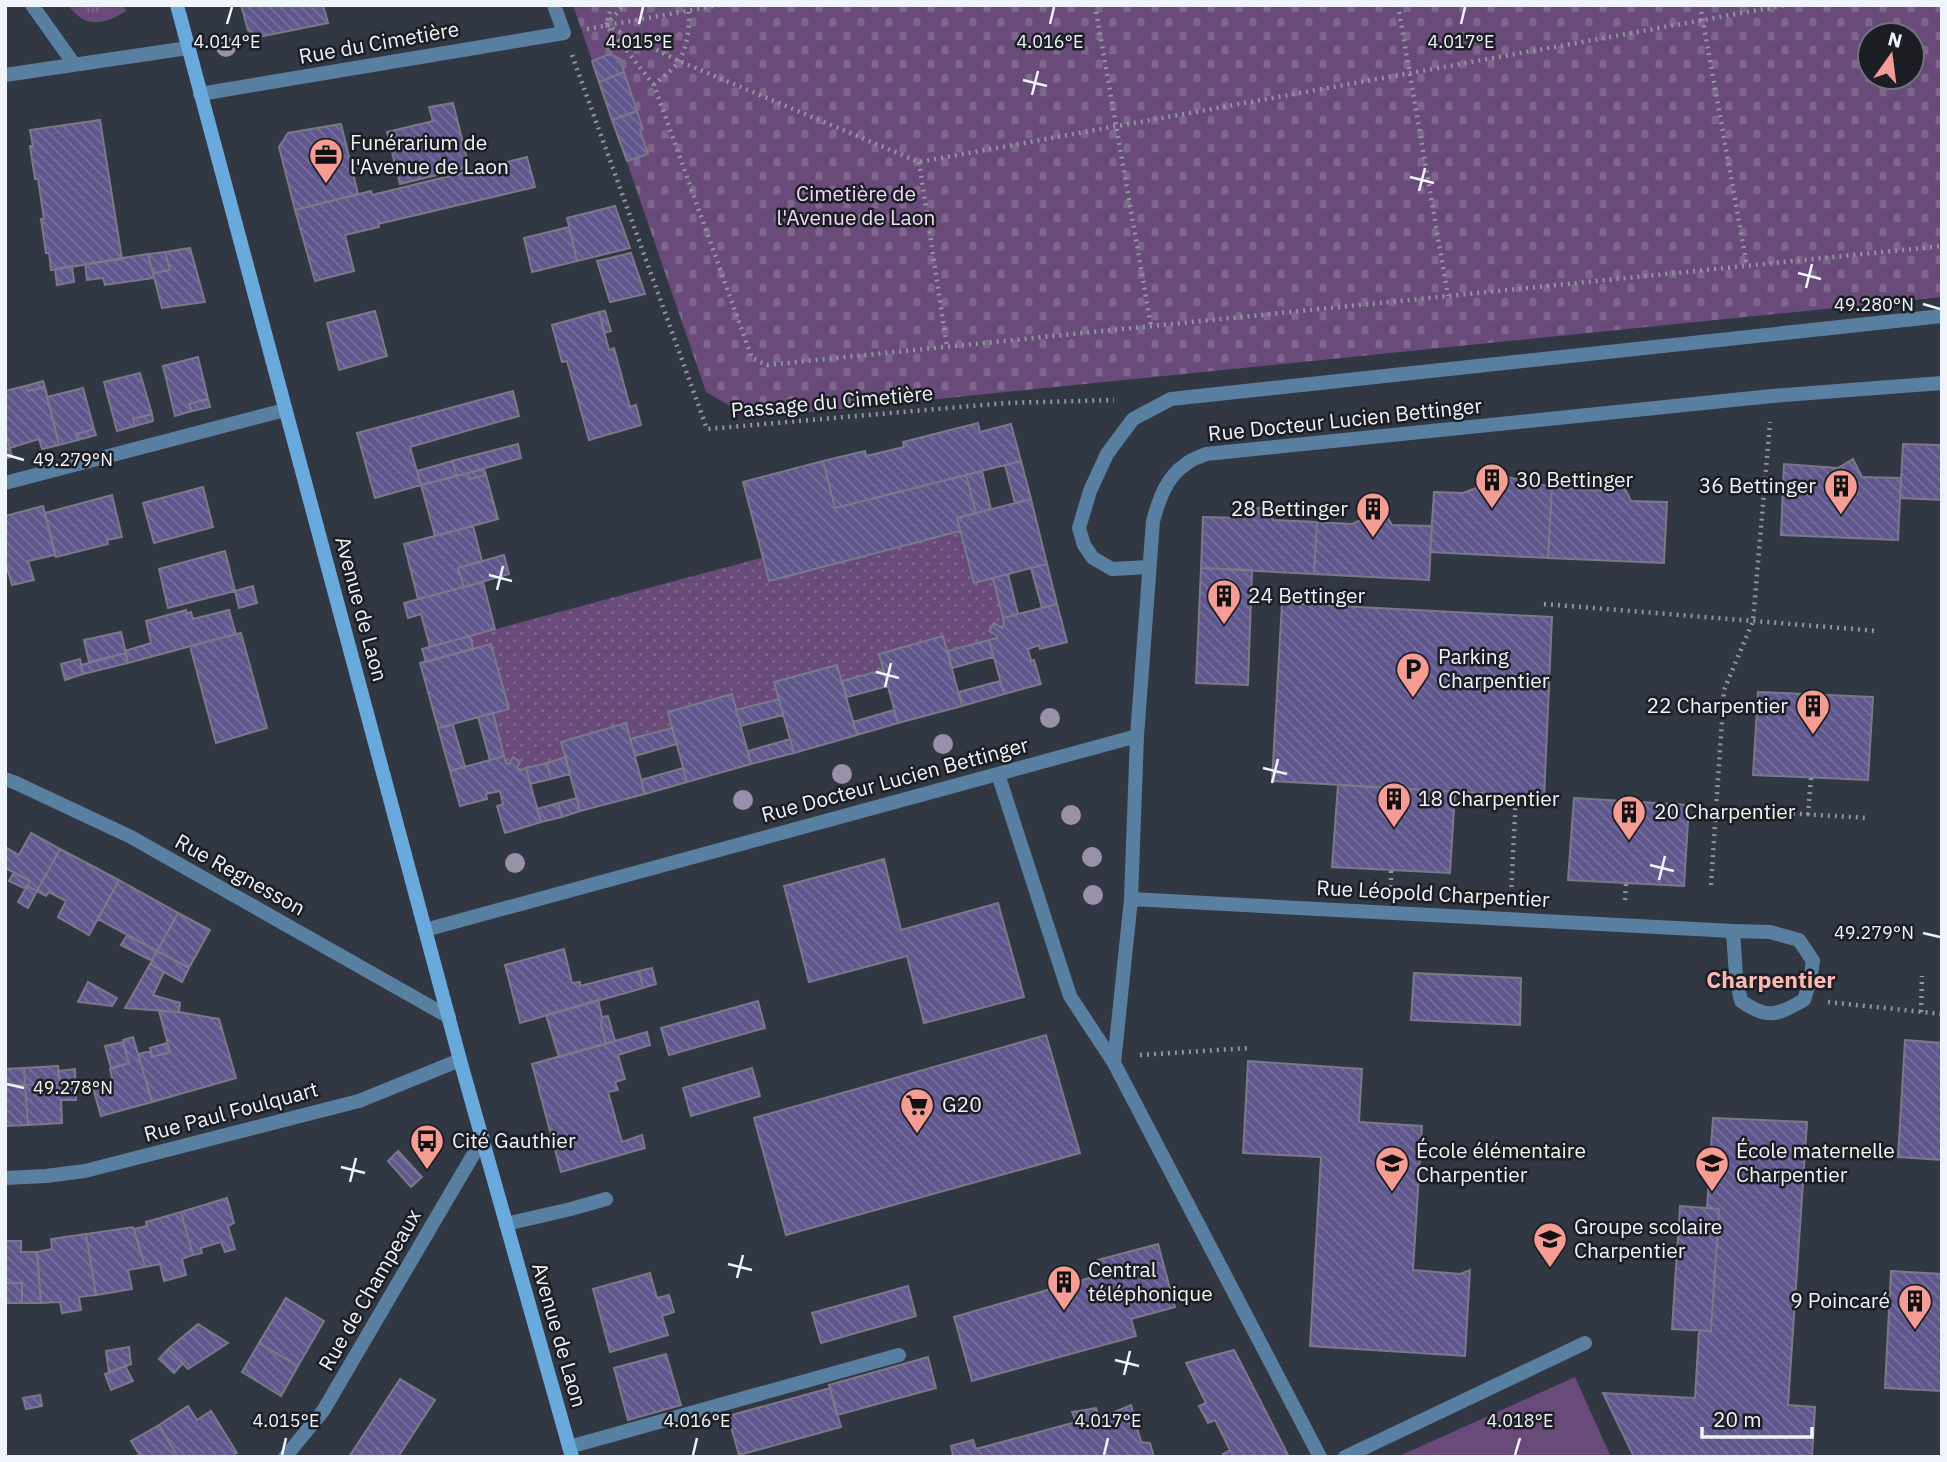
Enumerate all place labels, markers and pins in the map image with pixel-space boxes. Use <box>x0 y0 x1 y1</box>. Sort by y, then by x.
place label: Funérarium de l'Avenue de Laon <box>350 128 509 180</box>
office icon: Funérarium de l'Avenue de Laon <box>307 136 345 185</box>
building icon: 30 Bettinger <box>1473 461 1511 510</box>
place label: 30 Bettinger <box>1516 465 1634 493</box>
building icon: 36 Bettinger <box>1822 467 1860 516</box>
place label: 36 Bettinger <box>1699 471 1816 499</box>
building icon: 28 Bettinger <box>1354 490 1392 539</box>
place label: 28 Bettinger <box>1231 494 1348 522</box>
building icon: 24 Bettinger <box>1205 577 1243 626</box>
place label: 24 Bettinger <box>1248 581 1366 609</box>
place label: Parking Charpentier <box>1438 642 1550 694</box>
parking icon: Parking Charpentier <box>1394 650 1432 699</box>
building icon: 22 Charpentier <box>1794 687 1832 736</box>
place label: 22 Charpentier <box>1646 691 1788 719</box>
building icon: 18 Charpentier <box>1375 780 1413 829</box>
place label: 18 Charpentier <box>1418 784 1560 812</box>
building icon: 20 Charpentier <box>1610 793 1648 842</box>
place label: 20 Charpentier <box>1654 797 1796 825</box>
supermarket icon: G20 <box>898 1086 936 1135</box>
place label: G20 <box>942 1090 982 1118</box>
bus stop icon: Cité Gauthier <box>408 1122 446 1171</box>
place label: Cité Gauthier <box>452 1126 576 1154</box>
place label: École élémentaire Charpentier <box>1416 1136 1586 1188</box>
place label: École maternelle Charpentier <box>1736 1136 1895 1188</box>
school or university icon: École élémentaire Charpentier <box>1373 1144 1411 1193</box>
school or university icon: École maternelle Charpentier <box>1693 1144 1731 1193</box>
place label: Groupe scolaire Charpentier <box>1574 1212 1722 1264</box>
school or university icon: Groupe scolaire Charpentier <box>1531 1220 1569 1269</box>
place label: Central téléphonique <box>1088 1255 1213 1307</box>
building icon: Central téléphonique <box>1045 1263 1083 1312</box>
building icon: 9 Poincaré <box>1896 1282 1934 1331</box>
place label: 9 Poincaré <box>1790 1286 1890 1314</box>

